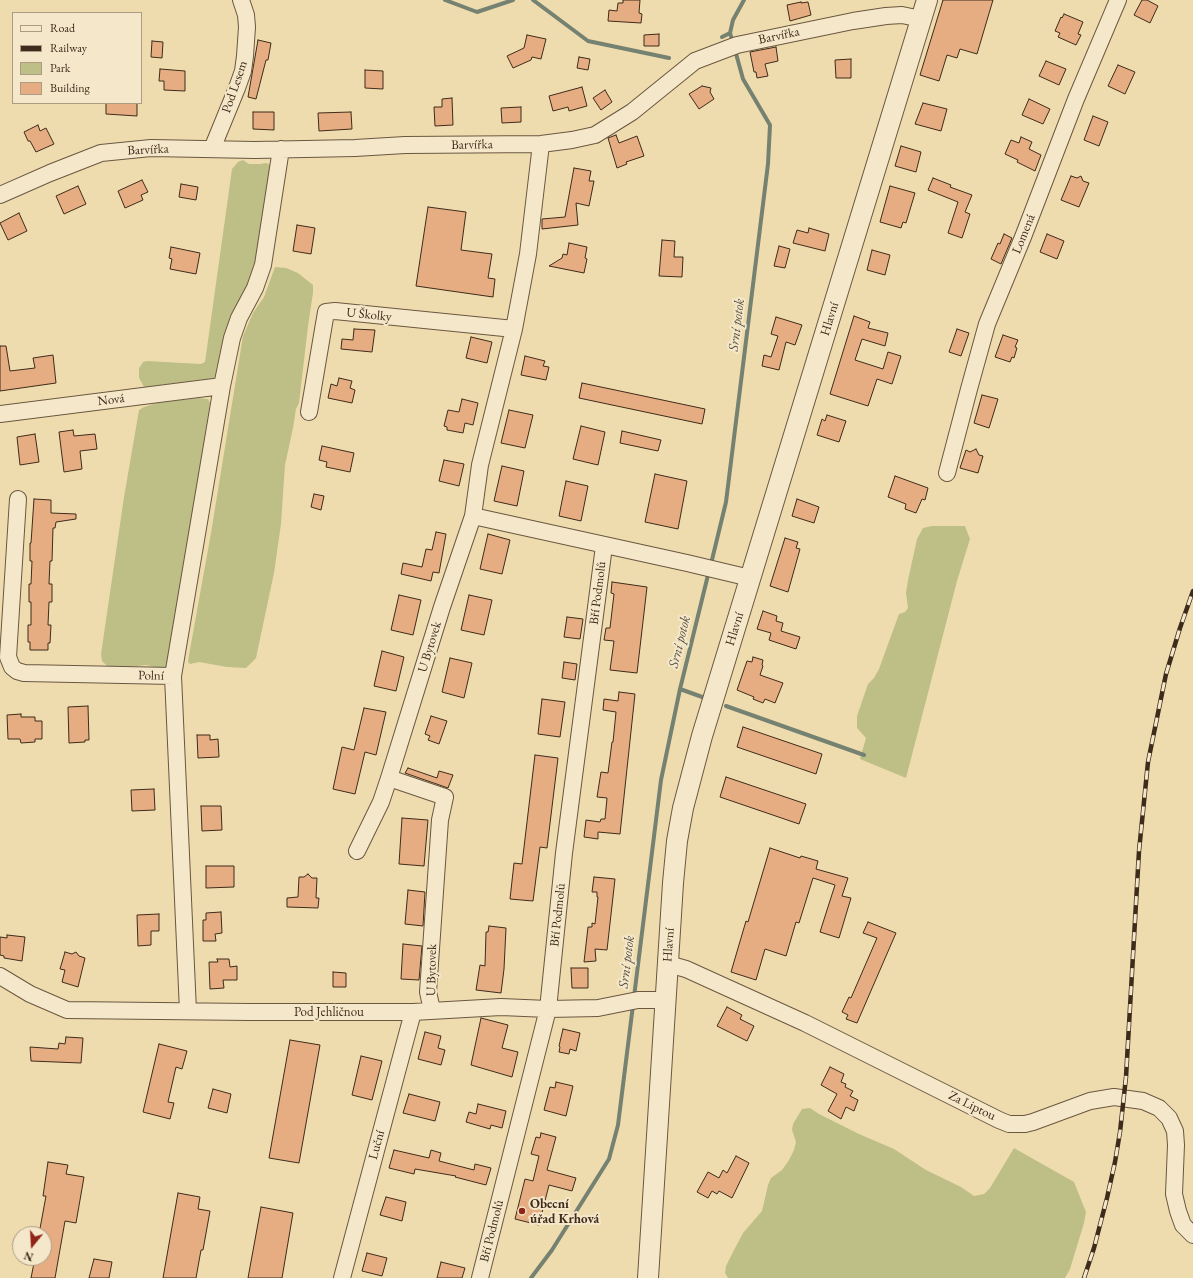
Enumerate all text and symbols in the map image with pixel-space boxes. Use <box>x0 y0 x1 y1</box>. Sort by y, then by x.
legend <box>12 12 142 104</box>
text: Road <box>50 20 75 36</box>
street label: Barvířka <box>757 24 801 48</box>
text: Railway <box>50 40 87 56</box>
street label: Pod Lesem <box>219 59 251 115</box>
text: Park <box>50 60 70 76</box>
text: Building <box>50 80 90 96</box>
street label: Barvířka <box>451 137 493 153</box>
street label: Barvířka <box>127 141 169 159</box>
street label: Lomená <box>1009 212 1039 256</box>
water label: Srní potok <box>725 298 749 352</box>
street label: Hlavní <box>818 300 842 338</box>
street label: U Školky <box>346 305 392 325</box>
street label: Nová <box>97 391 125 409</box>
street label: Bří Podmolů <box>586 560 610 626</box>
street label: Hlavní <box>723 610 747 648</box>
water label: Srní potok <box>665 614 695 670</box>
street label: U Bytovek <box>415 620 445 674</box>
street label: Polní <box>138 668 164 684</box>
street label: Bří Podmolů <box>547 883 569 947</box>
street label: Hlavní <box>660 927 678 963</box>
water label: Srní potok <box>615 935 639 989</box>
street label: U Bytovek <box>424 944 440 996</box>
street label: Pod Jehličnou <box>294 1004 364 1020</box>
street label: Za Liptou <box>946 1088 998 1124</box>
street label: Luční <box>366 1129 388 1161</box>
place label: Obecní úřad Krhová <box>530 1196 599 1227</box>
street label: Bří Podmolů <box>477 1198 507 1264</box>
marker: Obecní úřad Krhová <box>517 1206 527 1216</box>
north arrow <box>12 1226 52 1266</box>
text: N <box>22 1248 35 1264</box>

